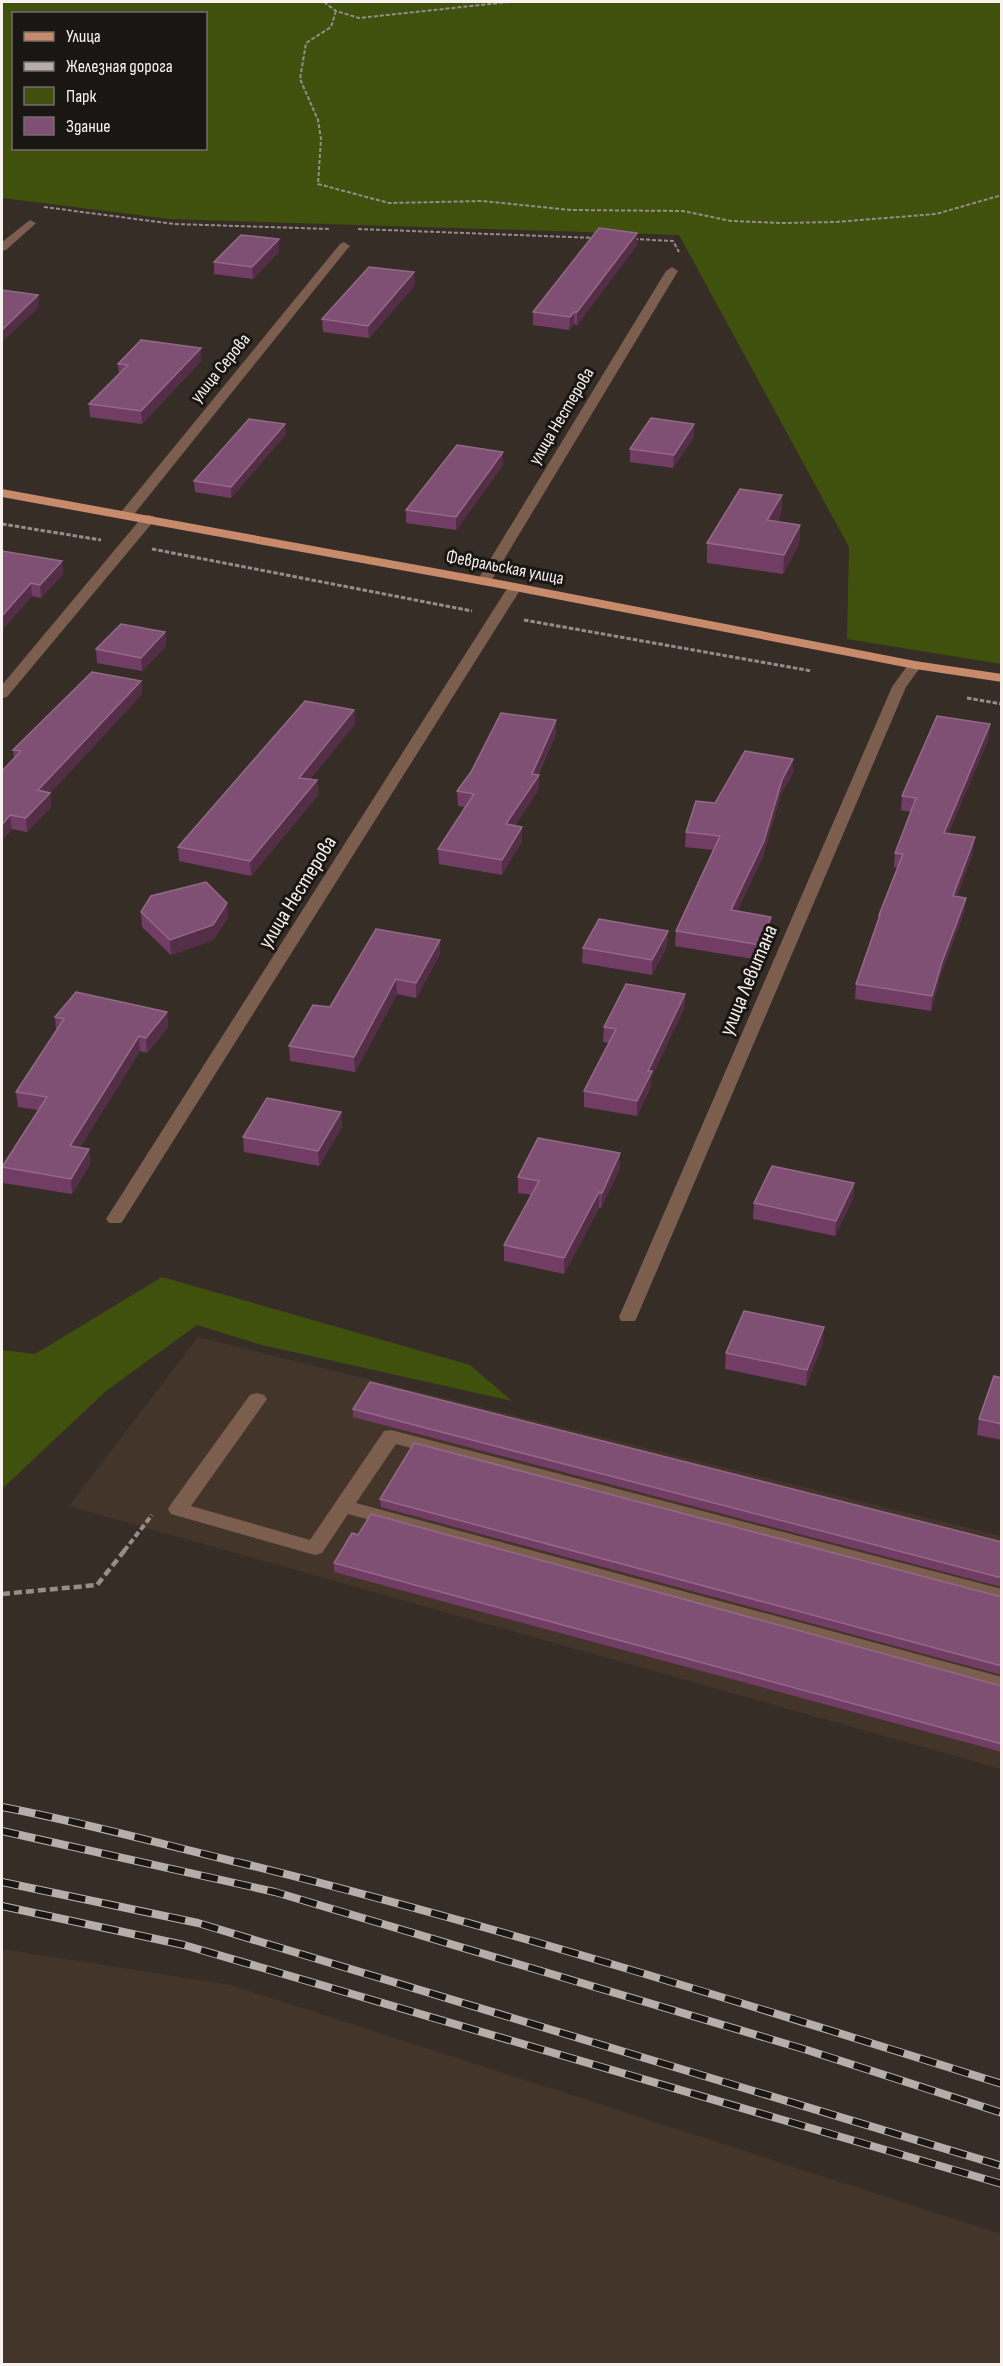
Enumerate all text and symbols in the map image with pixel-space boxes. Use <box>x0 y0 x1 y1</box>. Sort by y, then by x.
legend <box>12 12 207 150</box>
text: Улица <box>66 26 101 47</box>
text: Железная дорога <box>66 56 173 77</box>
text: Парк <box>66 86 97 107</box>
text: Здание <box>66 116 111 137</box>
street label: улица Серова <box>186 329 255 407</box>
street label: улица Нестерова <box>524 364 599 469</box>
street label: Февральская улица <box>444 546 566 589</box>
street label: улица Нестерова <box>253 831 342 953</box>
street label: улица Левитана <box>714 921 783 1039</box>

